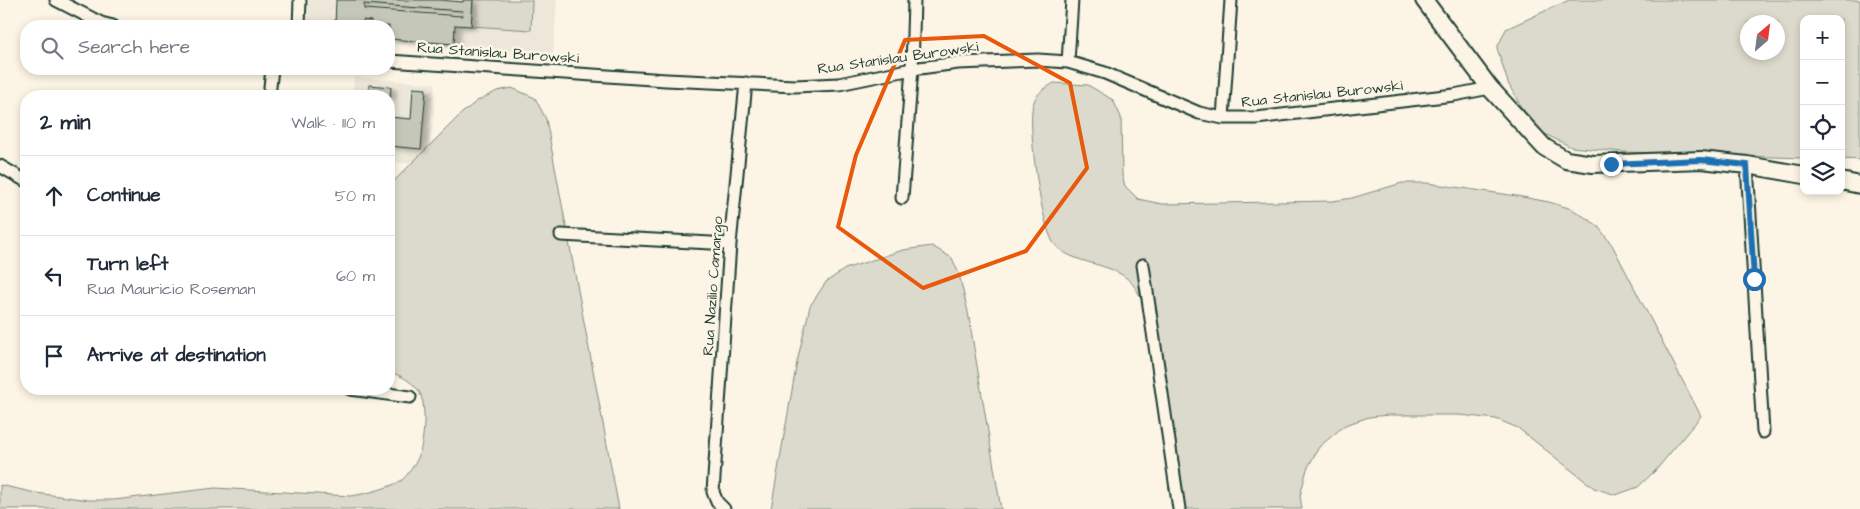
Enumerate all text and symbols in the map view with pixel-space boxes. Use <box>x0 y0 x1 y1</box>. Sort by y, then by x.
north arrow <box>1740 15 1785 60</box>
map controls <box>1800 15 1845 195</box>
button: + <box>1800 15 1845 60</box>
search box <box>20 20 395 75</box>
icon: search <box>38 34 66 62</box>
text: Search here <box>78 34 190 61</box>
street label: Rua Stanislau Burowski <box>816 36 981 80</box>
street label: Rua Stanislau Burowski <box>416 37 580 69</box>
button: − <box>1800 60 1845 105</box>
street label: Rua Stanislau Burowski <box>1240 75 1405 113</box>
button: locate <box>1800 105 1845 150</box>
text: 2 min <box>40 108 90 137</box>
text: Walk · 110 m <box>291 112 375 134</box>
button: layers <box>1800 150 1845 195</box>
route end <box>1600 153 1623 176</box>
icon: ahead <box>40 182 68 210</box>
text: Continue <box>87 182 161 209</box>
text: 50 m <box>335 185 375 207</box>
street label: Rua Nazilio Camargo <box>698 215 729 357</box>
text: Turn left <box>87 251 168 278</box>
icon: left <box>40 262 68 290</box>
text: 60 m <box>336 265 375 287</box>
route start <box>1743 268 1766 291</box>
text: Rua Mauricio Roseman <box>87 278 255 300</box>
icon: arrive <box>40 342 68 370</box>
text: Arrive at destination <box>87 342 266 369</box>

